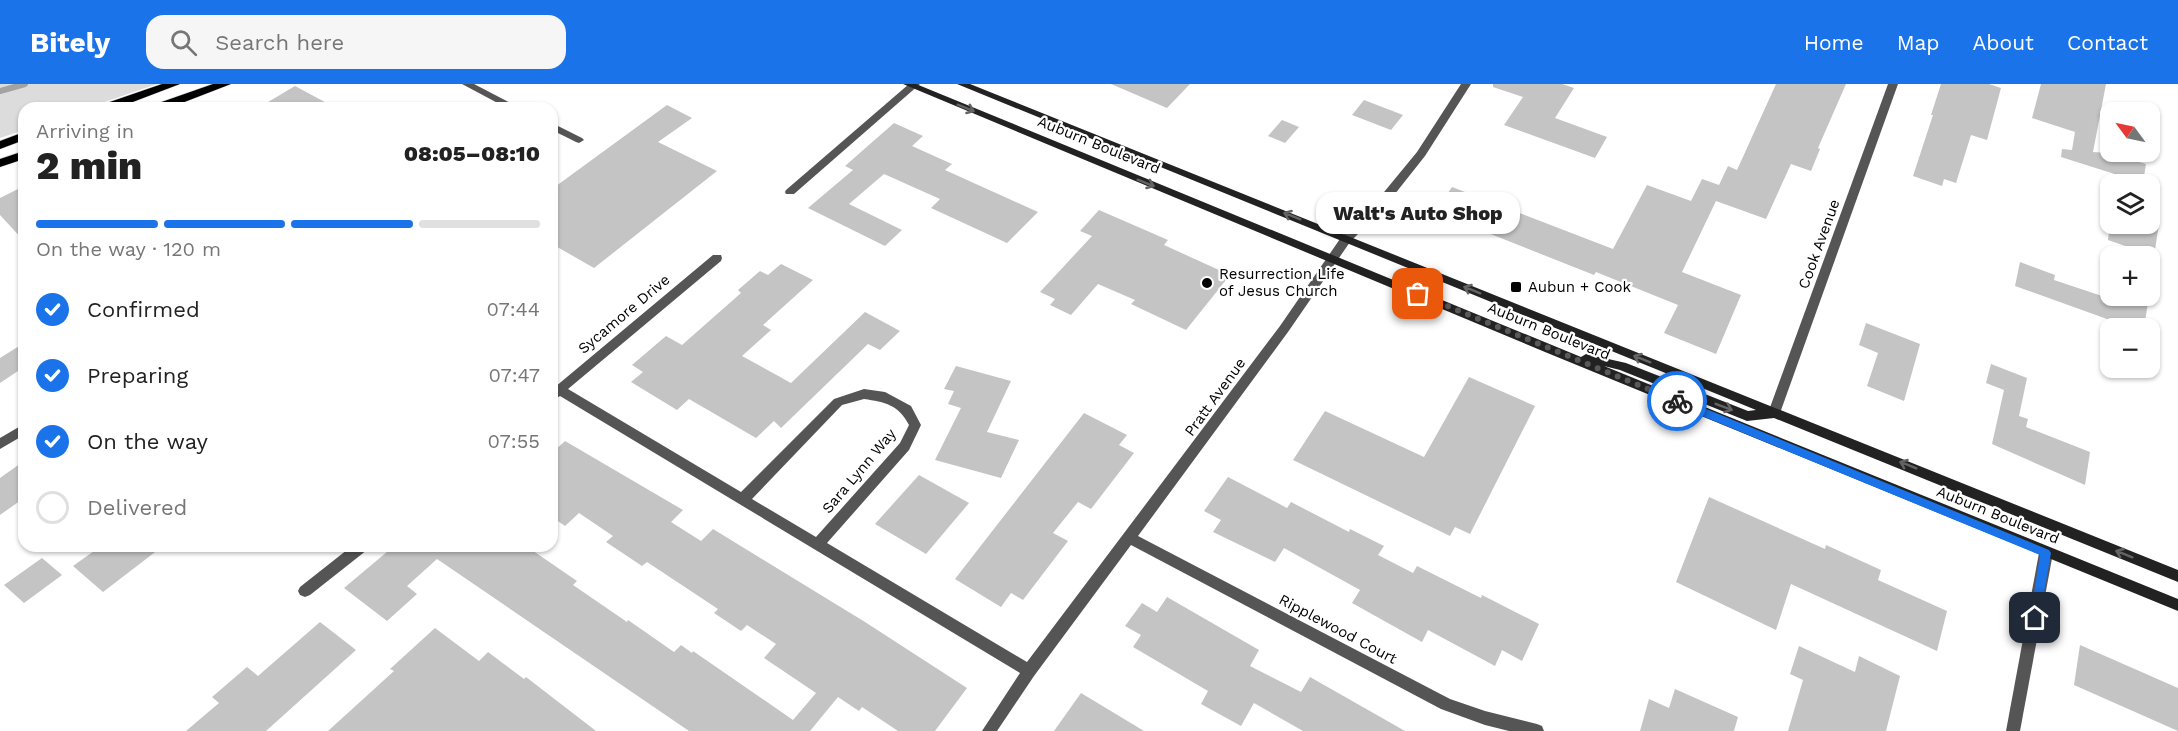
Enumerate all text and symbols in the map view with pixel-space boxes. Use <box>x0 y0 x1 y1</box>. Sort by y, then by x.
search box <box>146 15 566 69</box>
text: Bitely <box>30 26 110 59</box>
icon: search <box>167 26 200 59</box>
text: Search here <box>215 30 344 55</box>
text: Home <box>1804 30 1864 55</box>
text: Map <box>1897 30 1940 55</box>
text: About <box>1973 30 2034 55</box>
text: Contact <box>2067 30 2148 55</box>
north arrow <box>2100 102 2160 162</box>
map controls <box>2100 102 2160 378</box>
one-way arrow <box>956 103 975 114</box>
street label: Auburn Boulevard <box>1035 112 1163 178</box>
text: Arriving in <box>36 119 134 143</box>
text: 08:05–08:10 <box>404 141 540 166</box>
text: 2 min <box>36 143 142 188</box>
button: layers <box>2100 174 2160 234</box>
one-way arrow <box>1137 178 1155 189</box>
callout: Walt's Auto Shop <box>1316 192 1520 234</box>
street label: Cook Avenue <box>1794 197 1844 291</box>
text: Walt's Auto Shop <box>1333 201 1503 225</box>
one-way arrow <box>1283 210 1302 221</box>
text: On the way · 120 m <box>36 237 221 261</box>
button: + <box>2100 246 2160 306</box>
place label: Resurrection Life of Jesus Church <box>1219 265 1345 300</box>
pin <box>1392 268 1443 319</box>
street label: Sycamore Drive <box>575 270 673 358</box>
marker: Resurrection Life of Jesus Church <box>1200 276 1214 290</box>
icon: bag <box>1401 277 1434 310</box>
place label: Aubun + Cook <box>1528 278 1632 296</box>
marker: Aubun + Cook <box>1509 280 1523 294</box>
one-way arrow <box>1463 284 1481 295</box>
icon: check <box>36 293 69 326</box>
text: Confirmed <box>87 297 200 322</box>
text: 07:44 <box>486 297 540 321</box>
street label: Auburn Boulevard <box>1485 298 1613 364</box>
button: − <box>2100 318 2160 378</box>
one-way arrow <box>1634 353 1652 364</box>
street label: Pratt Avenue <box>1181 354 1249 440</box>
icon: check <box>36 359 69 392</box>
text: Preparing <box>87 363 188 388</box>
text: 07:47 <box>488 363 540 387</box>
courier <box>1647 371 1707 431</box>
icon: bike <box>1661 385 1694 418</box>
one-way arrow <box>1714 402 1733 413</box>
icon: check <box>36 425 69 458</box>
street label: Sara Lynn Way <box>818 425 900 517</box>
text: On the way <box>87 429 208 454</box>
text: 07:55 <box>488 429 540 453</box>
one-way arrow <box>1900 459 1918 470</box>
street label: Auburn Boulevard <box>1934 482 2062 548</box>
text: Delivered <box>87 495 187 520</box>
one-way arrow <box>2115 548 2133 559</box>
street label: Ripplewood Court <box>1276 590 1401 668</box>
pin <box>2009 592 2060 643</box>
icon: home <box>2018 601 2051 634</box>

